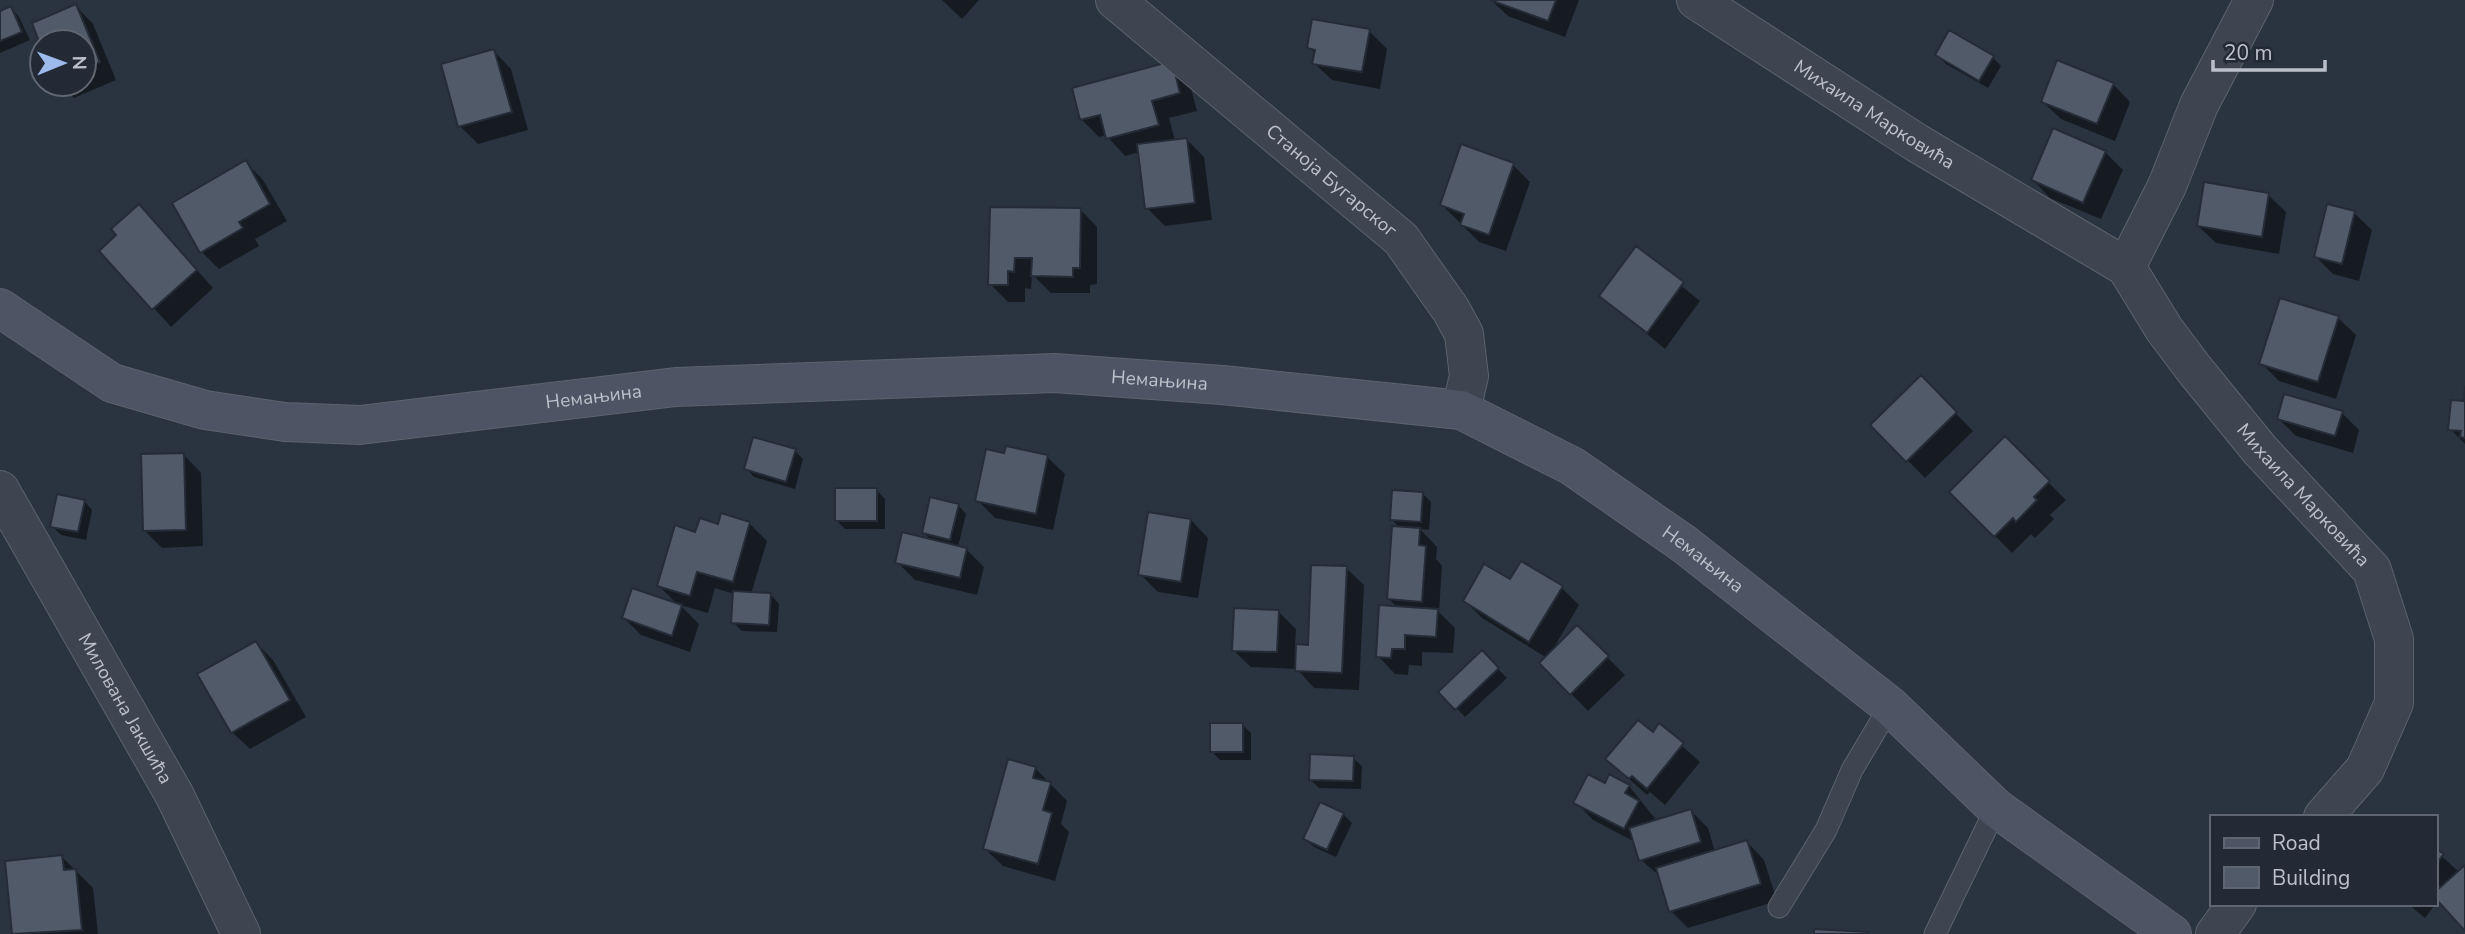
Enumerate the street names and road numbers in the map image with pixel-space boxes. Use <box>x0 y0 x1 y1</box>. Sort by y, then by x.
street label: Михаила Марковића <box>1789 54 1960 176</box>
street label: Станоја Бугарског <box>1260 118 1402 243</box>
street label: Немањина <box>1110 364 1209 397</box>
street label: Немањина <box>544 378 643 416</box>
street label: Михаила Марковића <box>2231 418 2376 573</box>
street label: Немањина <box>1657 520 1749 599</box>
street label: Милована Јакшића <box>72 629 179 789</box>

